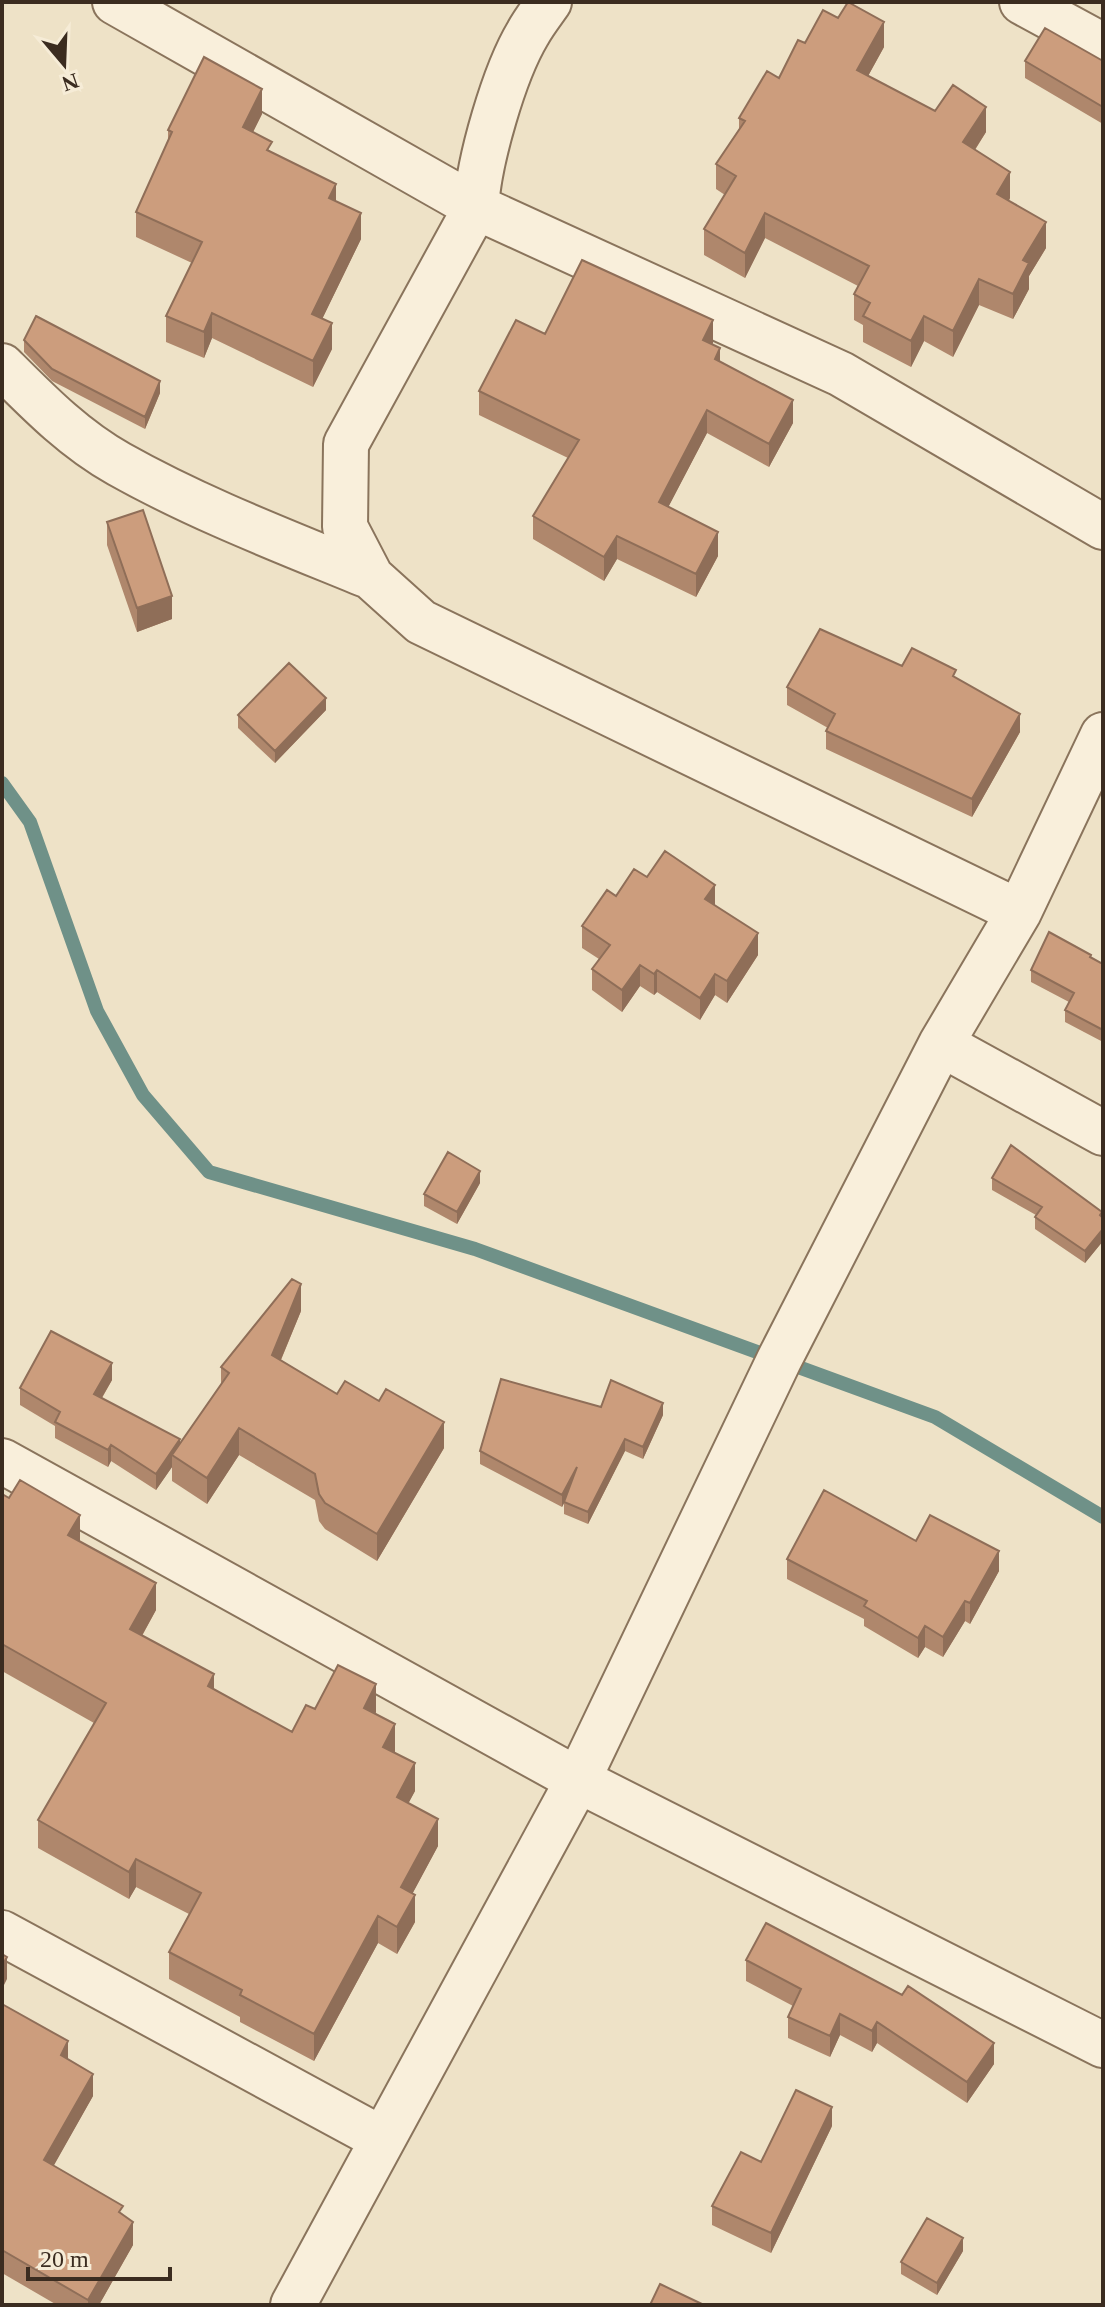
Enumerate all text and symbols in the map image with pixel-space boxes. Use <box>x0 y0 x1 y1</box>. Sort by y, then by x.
north arrow <box>24 24 104 104</box>
text: N <box>59 68 82 97</box>
scale bar <box>28 2231 170 2281</box>
text: 20 m <box>40 2246 89 2272</box>

